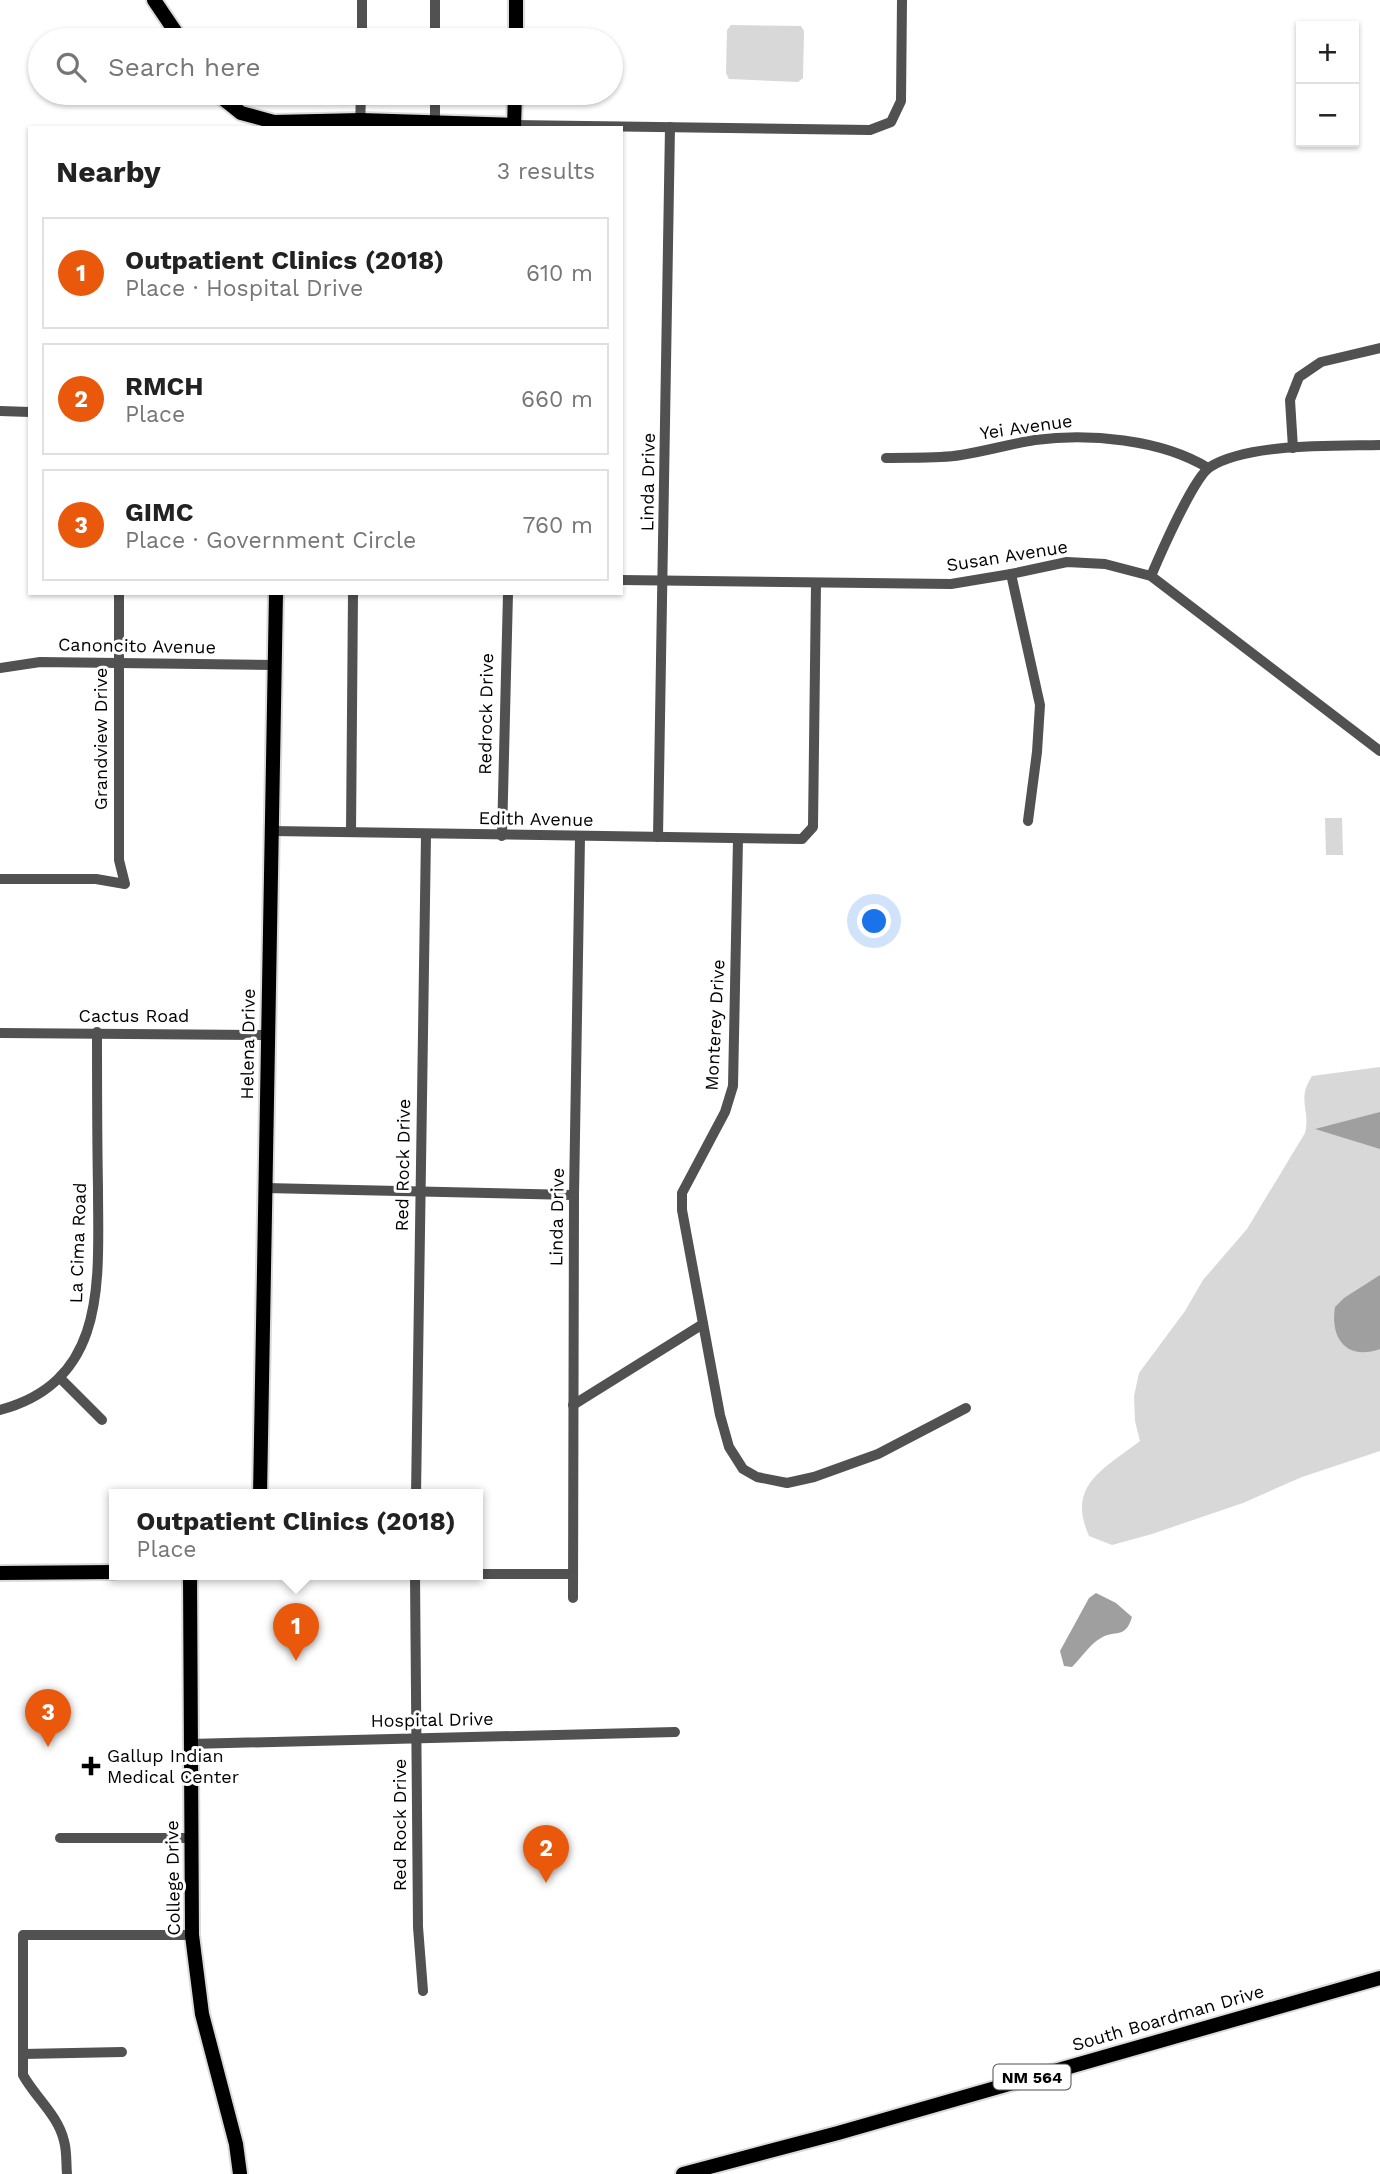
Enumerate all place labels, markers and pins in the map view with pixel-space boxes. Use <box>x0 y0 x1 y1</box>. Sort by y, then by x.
pin: 1 <box>273 1603 319 1661</box>
pin: 3 <box>25 1689 71 1747</box>
place label: Gallup Indian Medical Center <box>107 1745 239 1787</box>
marker: Gallup Indian Medical Center <box>81 1756 101 1776</box>
pin: 2 <box>523 1825 569 1883</box>

